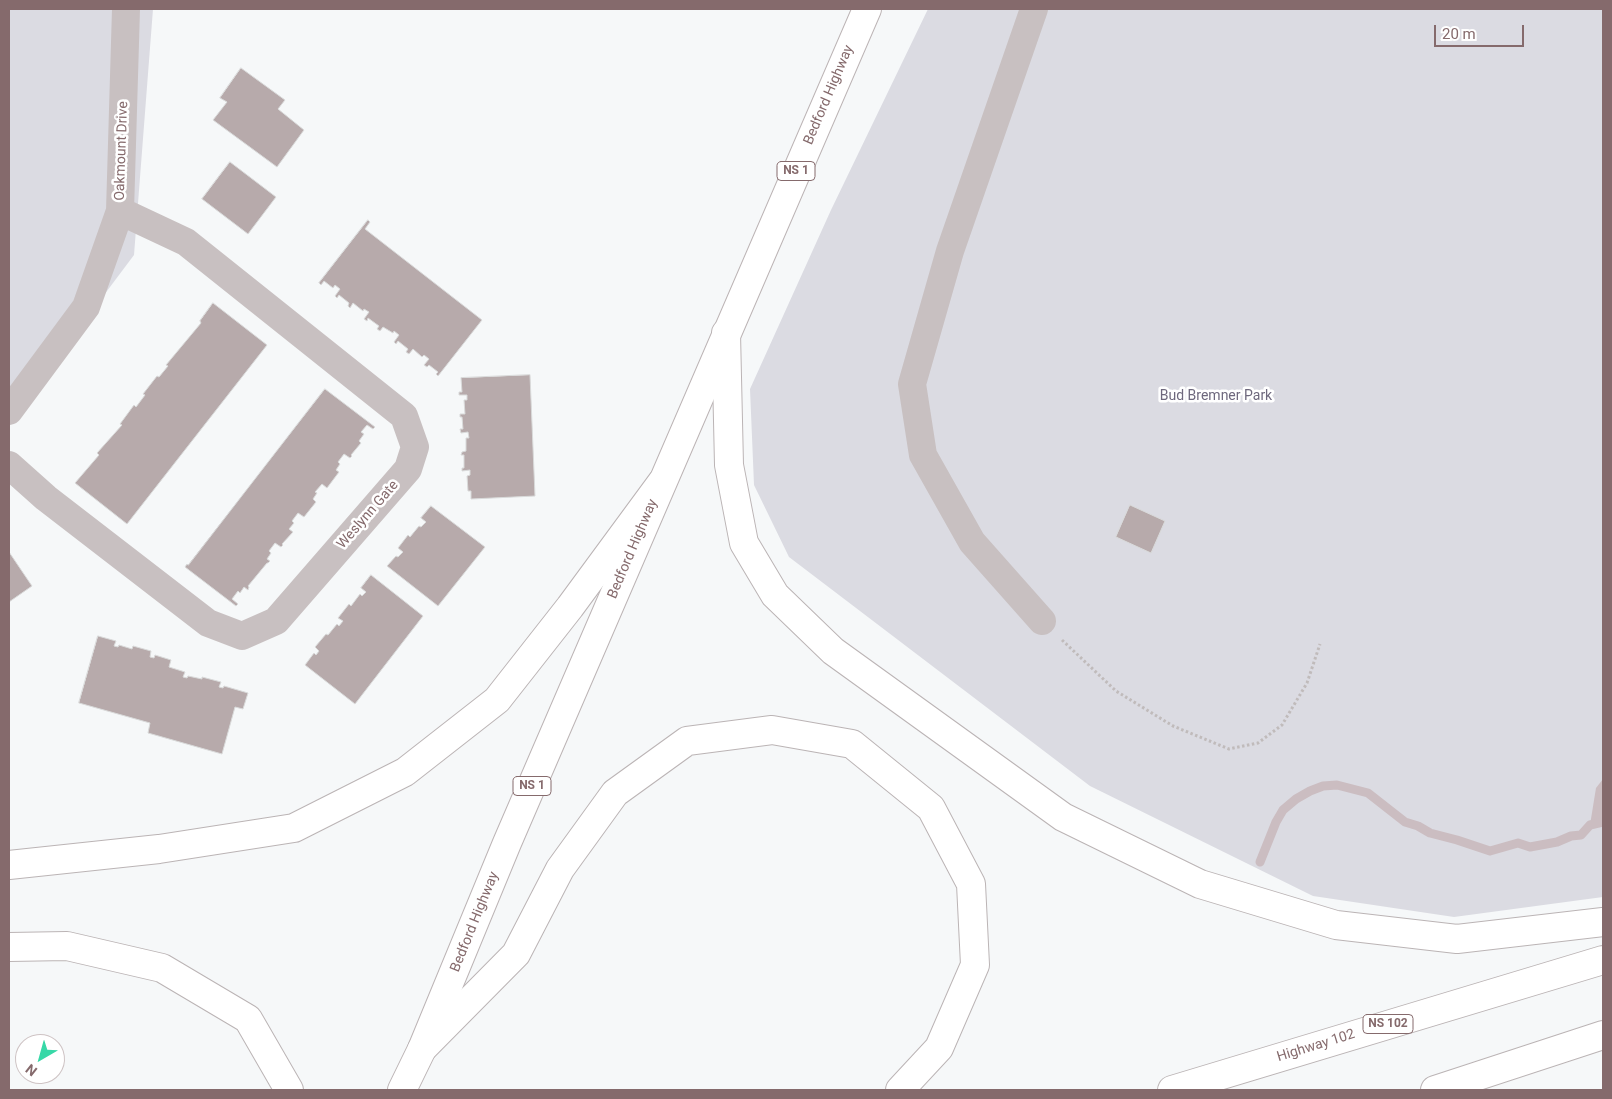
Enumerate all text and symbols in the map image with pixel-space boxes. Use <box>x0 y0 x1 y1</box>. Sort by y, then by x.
scale bar <box>1437 15 1527 47</box>
text: 20 m <box>1442 25 1476 43</box>
street label: Bedford Highway <box>800 43 858 147</box>
street label: Oakmount Drive <box>112 101 132 201</box>
road number: NS 1 <box>777 162 815 180</box>
park label: Bud Bremner Park <box>1160 388 1272 404</box>
street label: Weslynn Gate <box>334 477 402 553</box>
street label: Bedford Highway <box>604 497 662 601</box>
road number: NS 1 <box>513 776 551 796</box>
street label: Bedford Highway <box>447 869 503 975</box>
road number: NS 102 <box>1363 1014 1413 1034</box>
street label: Highway 102 <box>1275 1026 1357 1066</box>
north arrow <box>15 1034 65 1084</box>
text: N <box>23 1061 40 1079</box>

